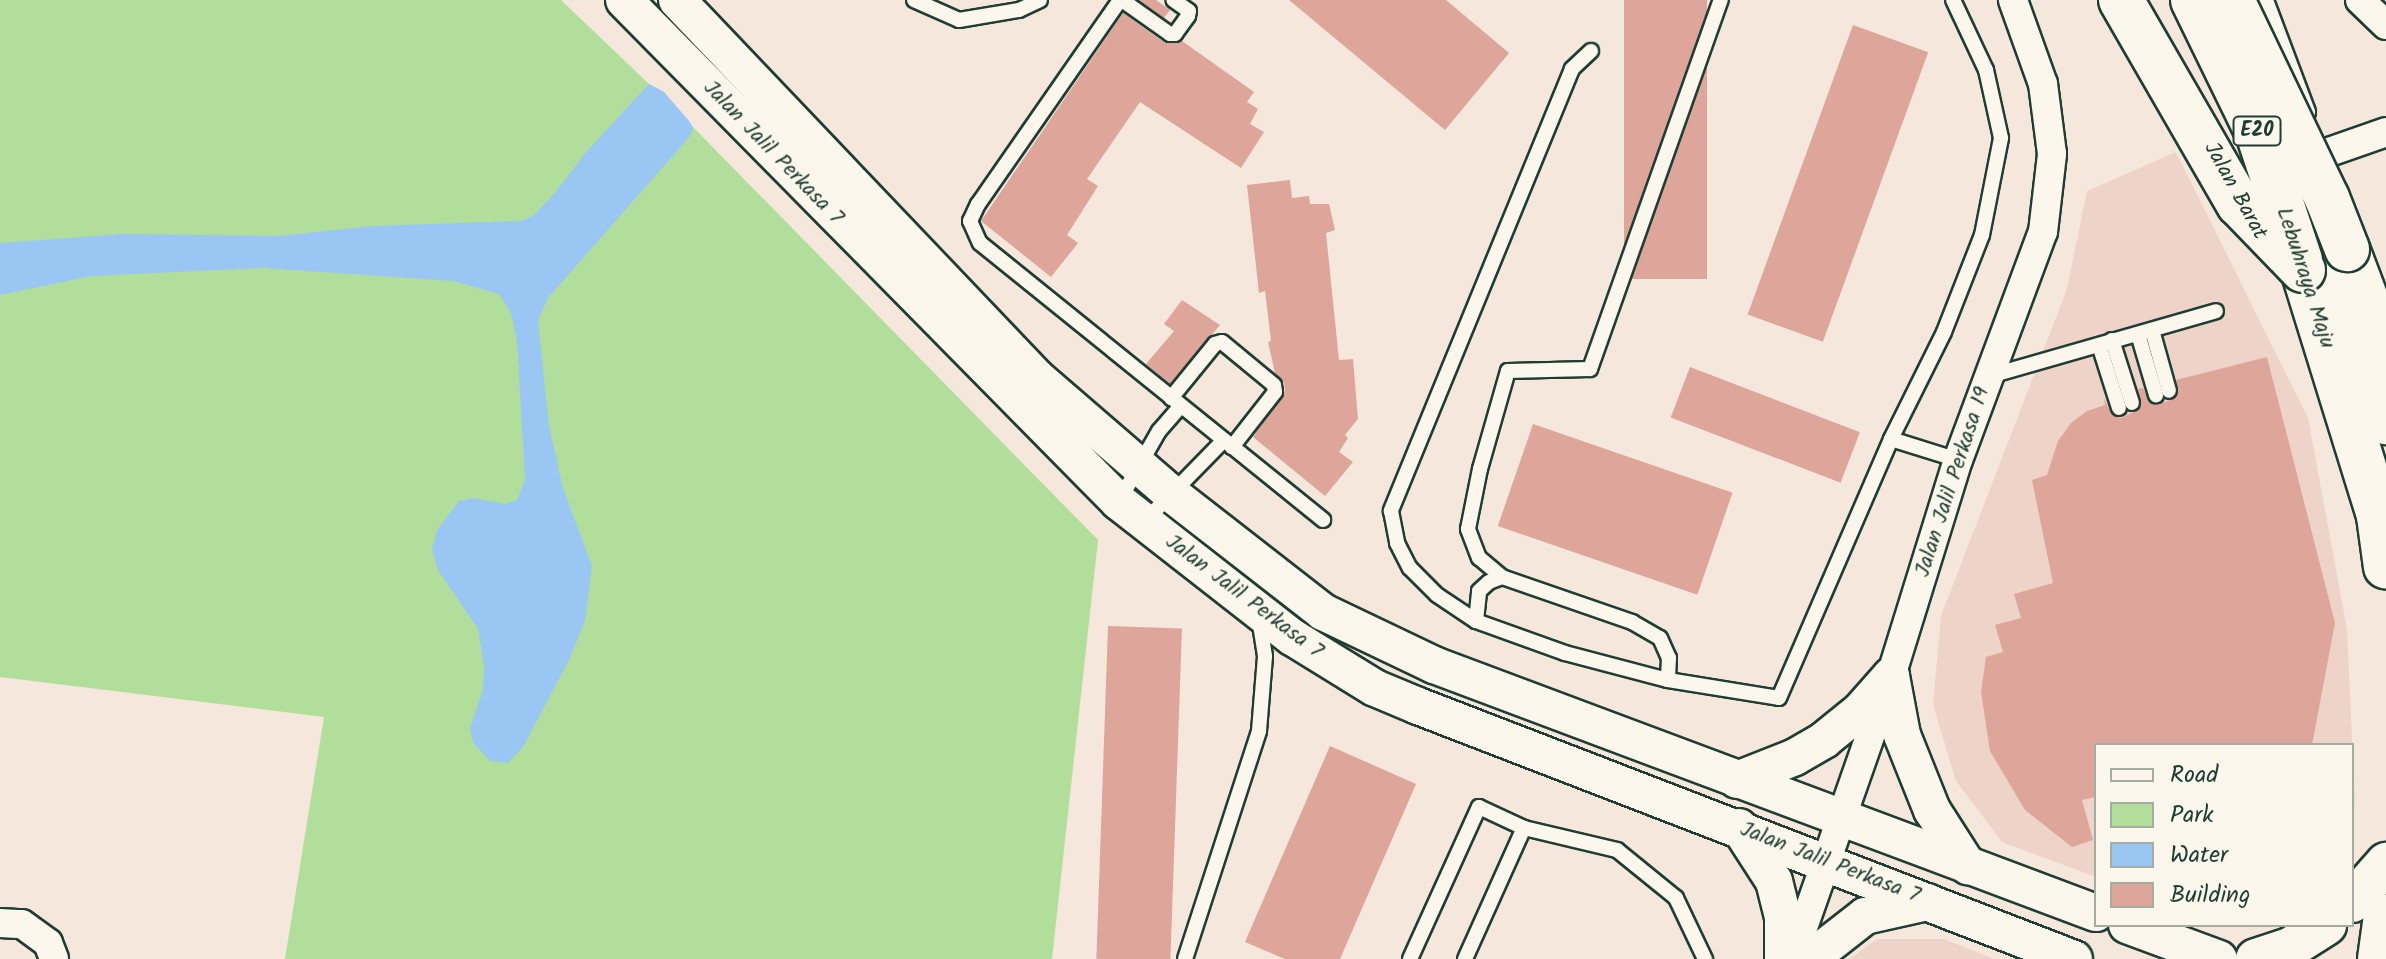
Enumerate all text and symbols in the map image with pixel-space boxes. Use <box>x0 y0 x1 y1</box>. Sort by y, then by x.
street label: Jalan Jalil Perkasa 7 <box>697 75 849 231</box>
road number: E20 <box>2231 115 2283 147</box>
street label: Jalan Barat <box>2197 138 2273 244</box>
street label: Lebuhraya Maju <box>2270 204 2340 352</box>
street label: Jalan Jalil Perkasa 19 <box>1910 384 1996 580</box>
street label: Jalan Jalil Perkasa 7 <box>1160 529 1328 665</box>
legend <box>2094 743 2354 927</box>
text: Road <box>2170 756 2218 795</box>
text: Park <box>2170 796 2214 835</box>
street label: Jalan Jalil Perkasa 7 <box>1736 816 1924 910</box>
text: Water <box>2170 836 2228 875</box>
text: Building <box>2170 876 2250 915</box>

